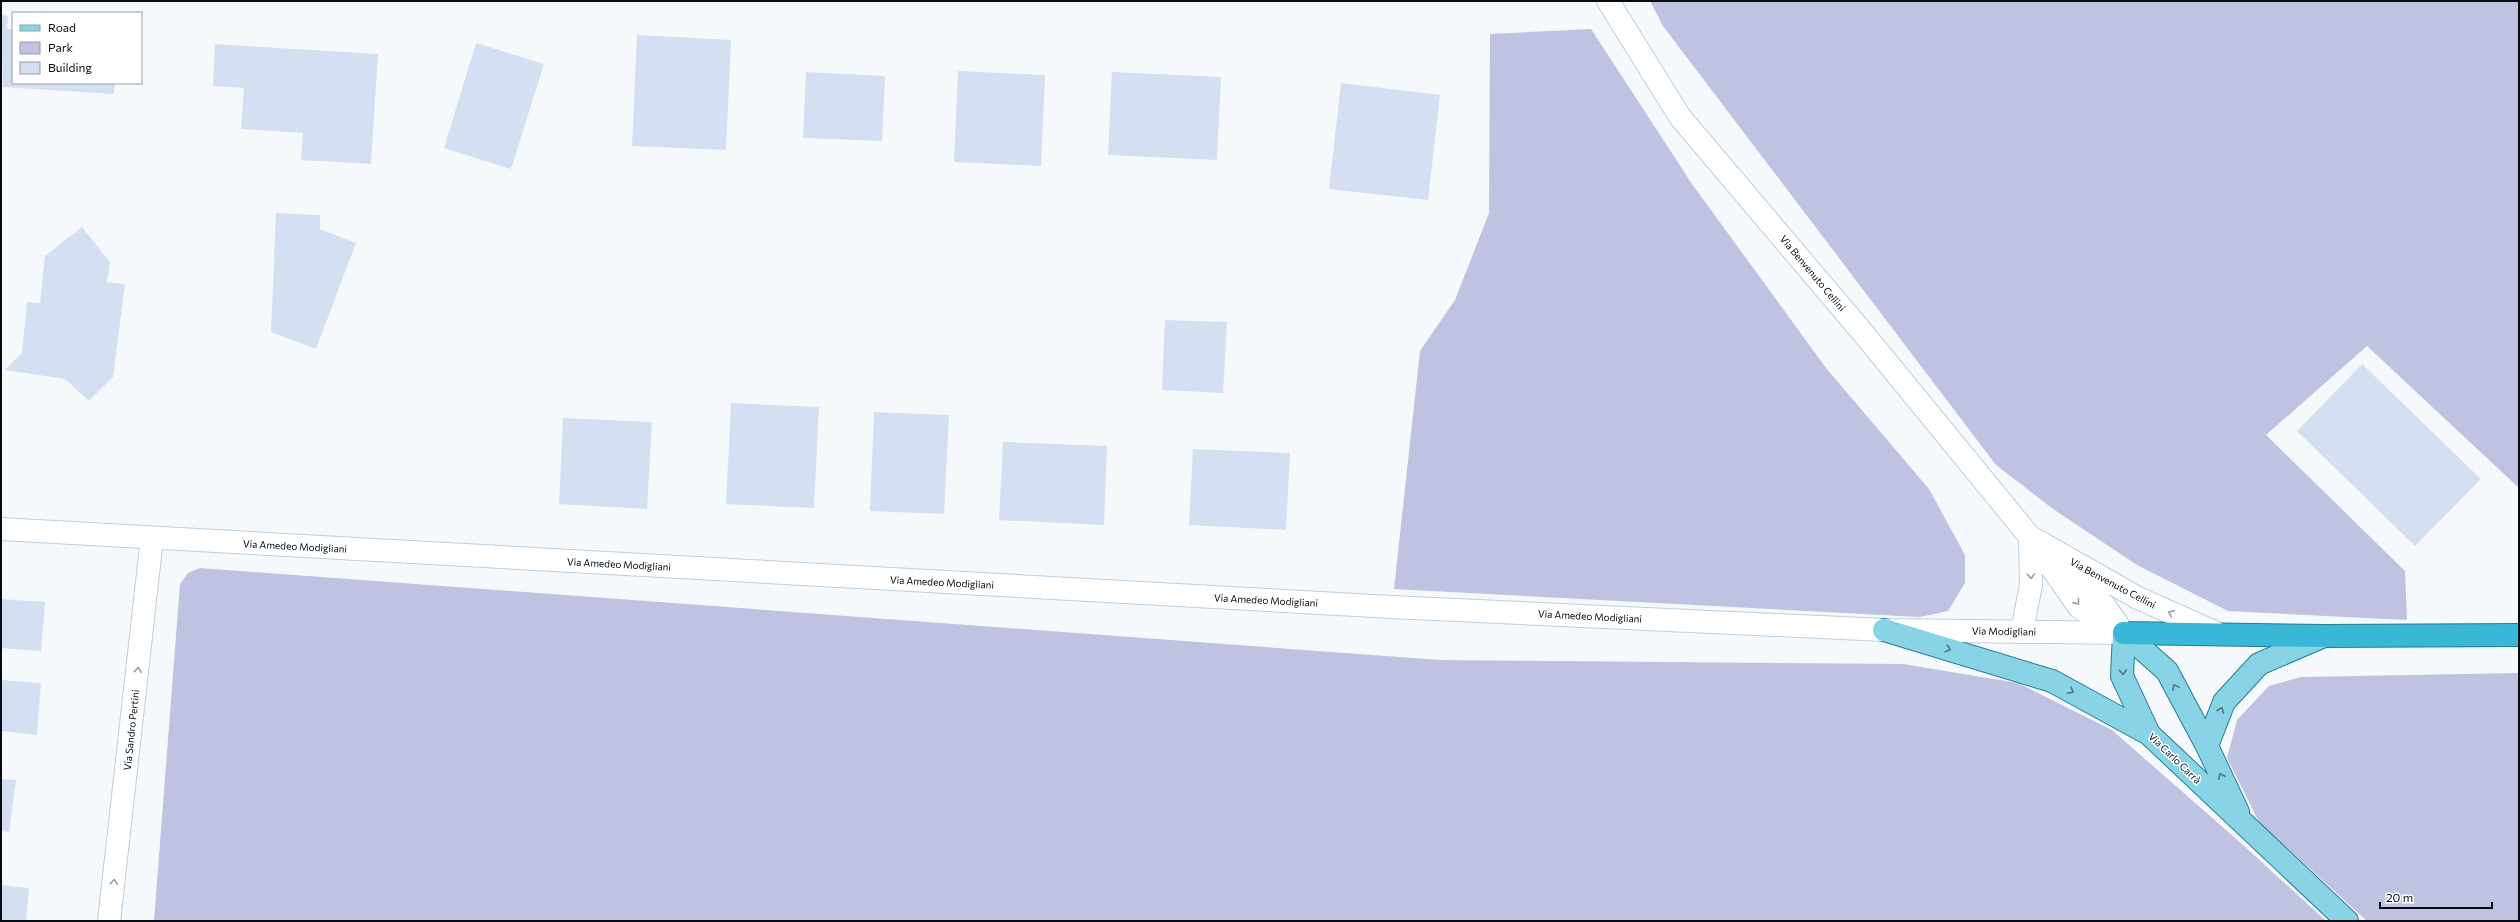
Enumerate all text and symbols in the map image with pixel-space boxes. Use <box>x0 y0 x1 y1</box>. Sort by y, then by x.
legend <box>12 12 142 84</box>
text: Road <box>48 20 76 34</box>
text: Park <box>48 40 74 54</box>
text: Building <box>48 60 92 74</box>
street label: Via Benvenuto Cellini <box>1778 233 1848 313</box>
street label: Via Amedeo Modigliani <box>243 537 347 555</box>
street label: Via Amedeo Modigliani <box>567 555 671 573</box>
street label: Via Benvenuto Cellini <box>2068 555 2158 611</box>
street label: Via Amedeo Modigliani <box>890 573 994 591</box>
one-way arrow <box>2027 573 2035 579</box>
street label: Via Amedeo Modigliani <box>1214 591 1318 609</box>
one-way arrow <box>2072 598 2079 605</box>
street label: Via Amedeo Modigliani <box>1538 607 1642 625</box>
one-way arrow <box>2167 610 2175 618</box>
street label: Via Modigliani <box>1972 624 2036 638</box>
one-way arrow <box>1945 644 1952 653</box>
one-way arrow <box>133 667 142 673</box>
one-way arrow <box>2118 669 2127 675</box>
one-way arrow <box>2172 684 2180 691</box>
one-way arrow <box>2067 687 2074 694</box>
street label: Via Sandro Pertini <box>121 689 141 771</box>
one-way arrow <box>2217 706 2225 713</box>
street label: Via Carlo Carrà <box>2146 730 2204 786</box>
one-way arrow <box>2218 773 2226 780</box>
one-way arrow <box>109 879 118 885</box>
scale bar <box>2380 884 2492 910</box>
text: 20 m <box>2386 890 2413 904</box>

